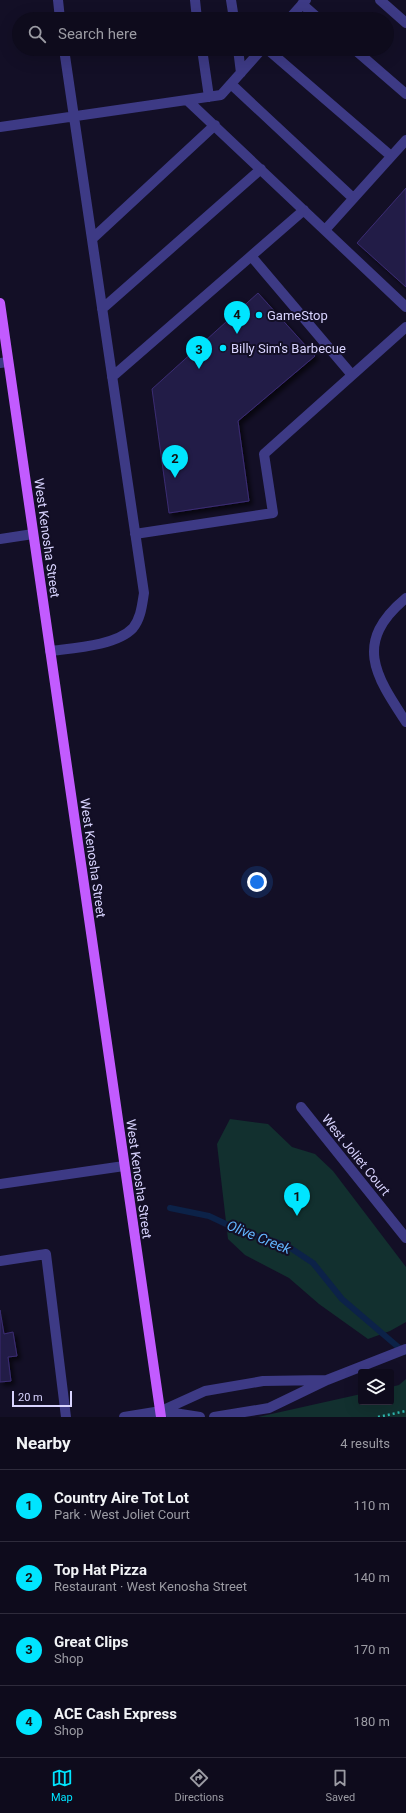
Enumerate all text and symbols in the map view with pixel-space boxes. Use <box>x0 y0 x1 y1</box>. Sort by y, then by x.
search box <box>12 12 394 56</box>
icon: search <box>26 23 48 45</box>
text: Search here <box>58 25 137 43</box>
pin: 4 <box>224 301 250 334</box>
place label: GameStop <box>267 308 328 323</box>
marker: GameStop <box>254 310 264 320</box>
pin: 3 <box>186 336 212 369</box>
place label: Billy Sim's Barbecue <box>231 341 346 356</box>
marker: Billy Sim's Barbecue <box>218 343 228 353</box>
pin: 2 <box>162 445 188 478</box>
street label: West Kenosha Street <box>31 477 63 599</box>
street label: West Kenosha Street <box>77 797 109 919</box>
your location <box>247 872 267 892</box>
street label: West Joliet Court <box>319 1112 393 1198</box>
street label: West Kenosha Street <box>123 1118 155 1240</box>
pin: 1 <box>284 1183 310 1216</box>
water label: Olive Creek <box>225 1217 294 1258</box>
map controls <box>358 1369 394 1405</box>
button: layers <box>358 1369 394 1405</box>
scale bar <box>12 1389 72 1408</box>
text: 20 m <box>18 1391 43 1404</box>
text: Nearby <box>16 1433 71 1453</box>
text: 4 results <box>340 1436 390 1451</box>
text: Country Aire Tot Lot <box>54 1489 189 1507</box>
text: 1 <box>25 1498 33 1513</box>
text: 110 m <box>353 1498 390 1513</box>
text: Park · West Joliet Court <box>54 1507 190 1522</box>
text: Top Hat Pizza <box>54 1561 147 1579</box>
text: 2 <box>25 1570 33 1585</box>
text: 140 m <box>353 1570 390 1585</box>
text: Restaurant · West Kenosha Street <box>54 1579 247 1594</box>
text: Great Clips <box>54 1633 128 1651</box>
text: 3 <box>25 1642 33 1657</box>
text: 170 m <box>353 1642 390 1657</box>
text: Shop <box>54 1651 84 1666</box>
text: ACE Cash Express <box>54 1705 177 1723</box>
text: 4 <box>25 1714 33 1729</box>
text: 180 m <box>353 1714 390 1729</box>
text: Shop <box>54 1723 84 1738</box>
tab: Map <box>51 1767 73 1804</box>
tab: Directions <box>174 1767 224 1804</box>
tab: Saved <box>325 1767 355 1804</box>

